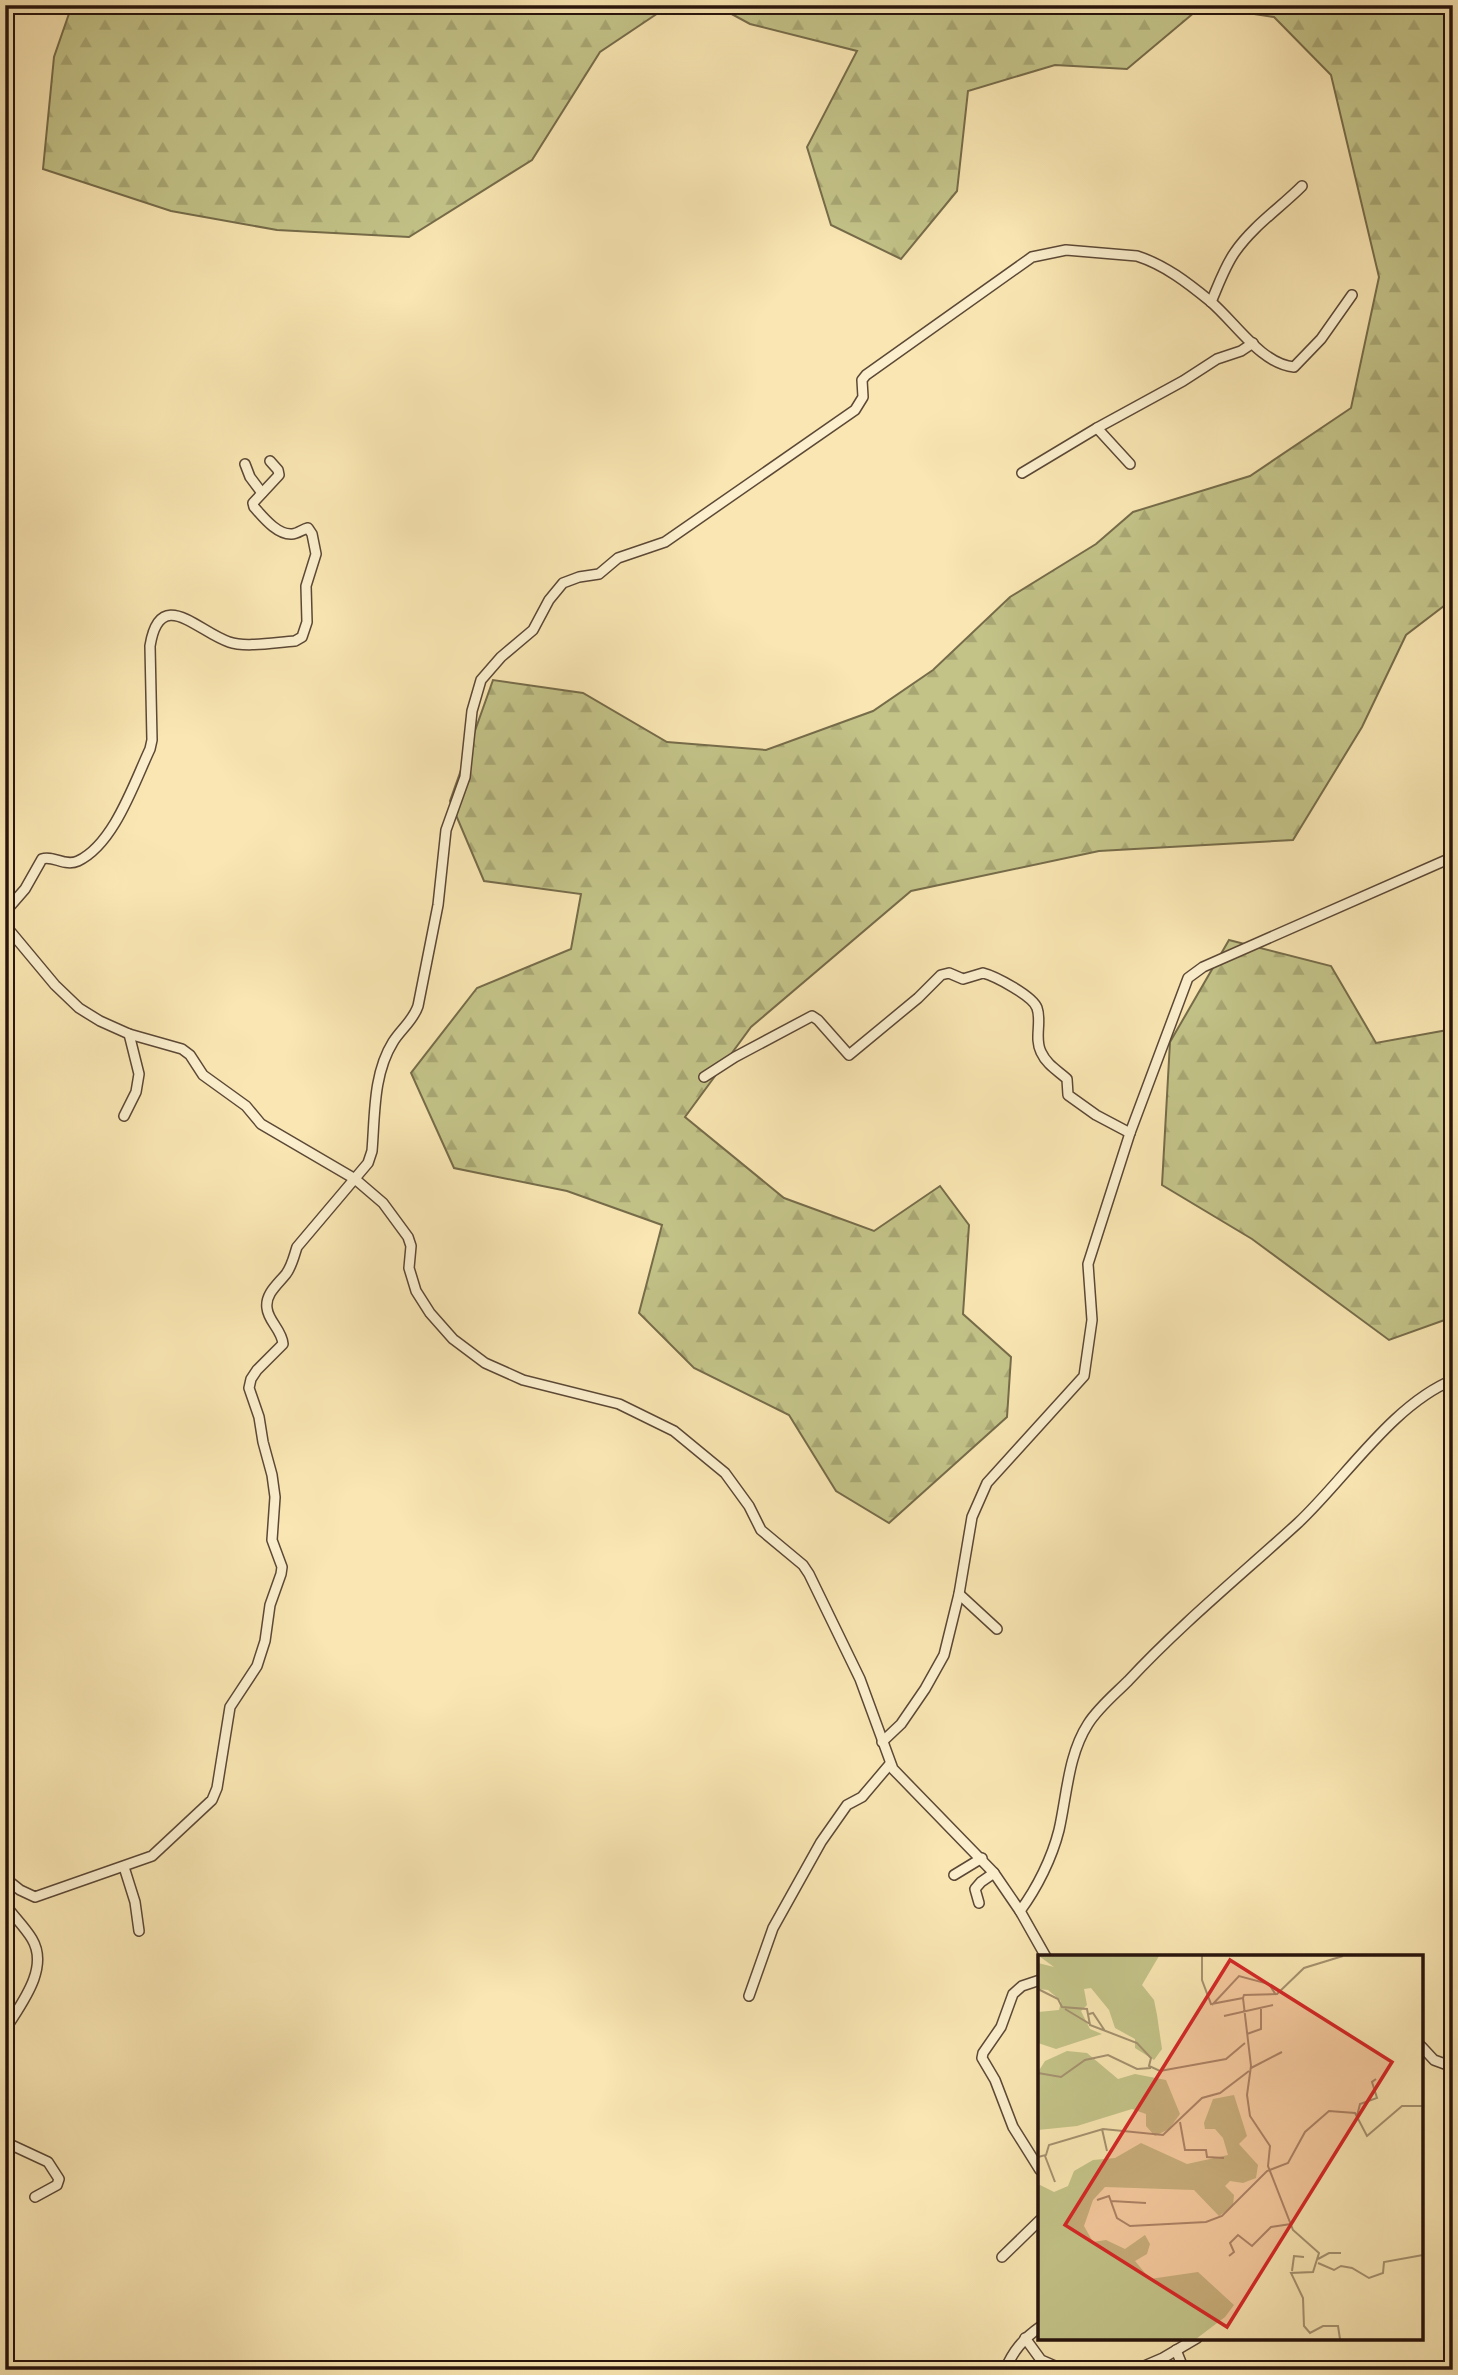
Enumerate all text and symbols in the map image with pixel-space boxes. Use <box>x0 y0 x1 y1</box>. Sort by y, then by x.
inset map <box>1038 1955 1423 2340</box>

